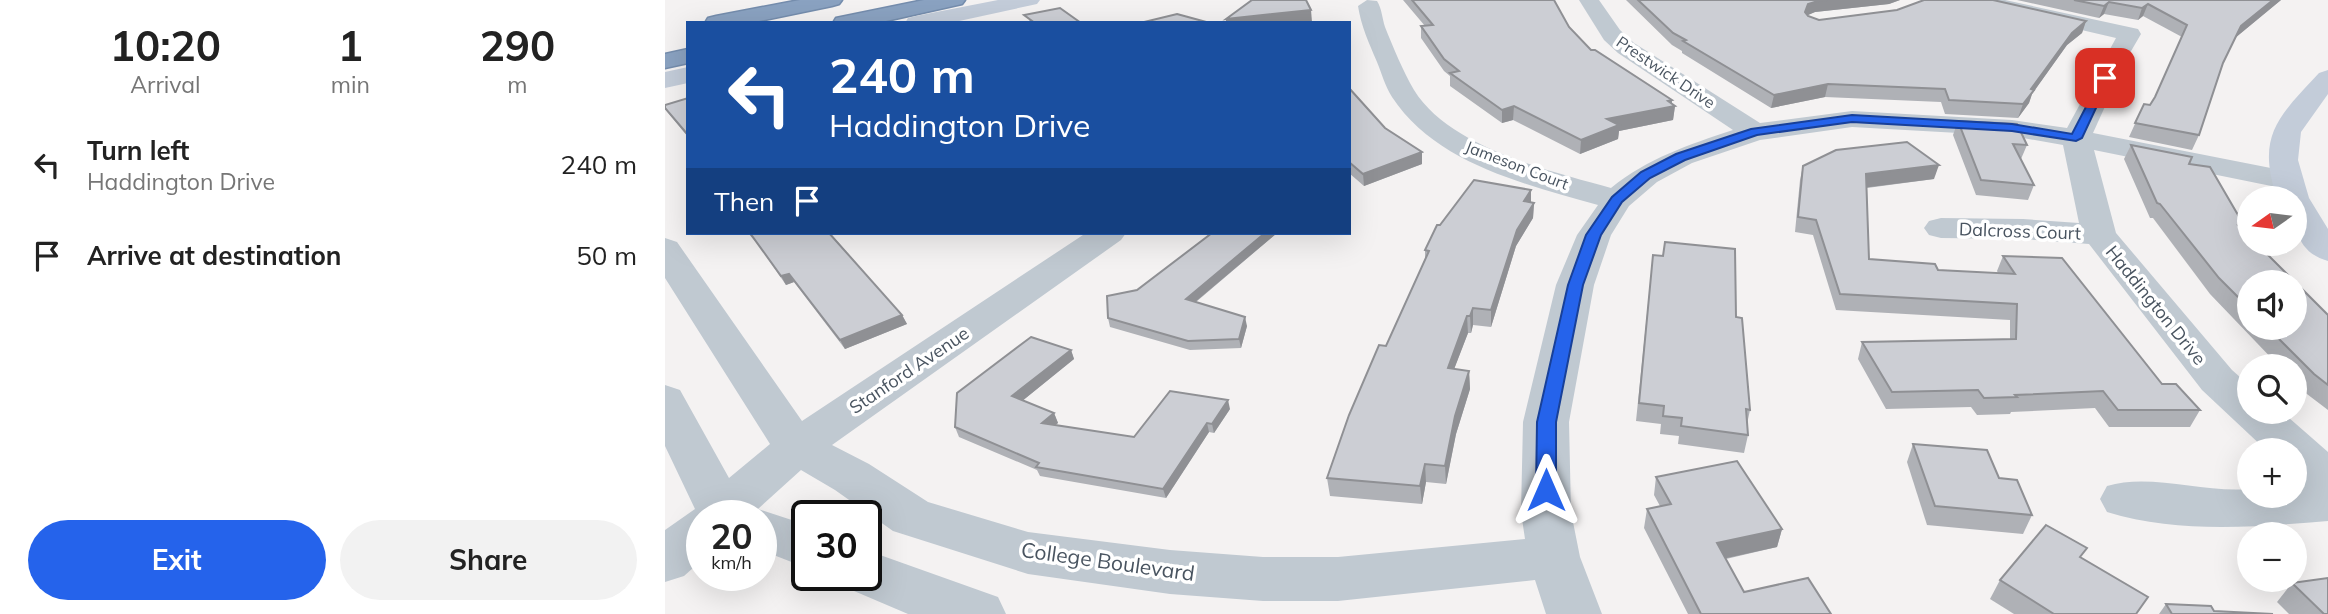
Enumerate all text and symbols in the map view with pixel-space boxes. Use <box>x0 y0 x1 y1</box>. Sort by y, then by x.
text: 10:20 <box>110 19 221 72</box>
text: 1 <box>338 19 363 72</box>
text: 290 <box>480 19 555 72</box>
street label: Prestwick Drive <box>1613 32 1719 112</box>
text: 240 m <box>829 44 975 105</box>
pin <box>2075 48 2135 108</box>
icon: left <box>714 49 805 140</box>
icon: arrive <box>2086 59 2124 97</box>
text: Arrival <box>130 70 201 99</box>
text: min <box>331 70 370 99</box>
text: m <box>507 70 528 99</box>
text: Haddington Drive <box>829 105 1091 145</box>
text: Turn left <box>87 134 189 167</box>
street label: Jameson Court <box>1463 136 1572 194</box>
icon: left <box>28 146 66 184</box>
text: 240 m <box>561 148 637 181</box>
text: Haddington Drive <box>87 167 275 196</box>
icon: arrive <box>788 182 826 220</box>
text: Then <box>714 185 774 218</box>
north arrow <box>2237 186 2307 256</box>
map controls <box>2237 186 2307 592</box>
street label: Dalcross Court <box>1958 217 2082 245</box>
icon: arrive <box>28 237 66 275</box>
text: Arrive at destination <box>87 239 342 272</box>
text: 50 m <box>576 239 637 272</box>
street label: Haddington Drive <box>2101 241 2211 369</box>
button: sound <box>2237 270 2307 340</box>
street label: Stanford Avenue <box>845 321 973 419</box>
button: search <box>2237 354 2307 424</box>
button: + <box>2237 438 2307 508</box>
position arrow <box>1509 453 1583 527</box>
speed limit sign: 30 <box>791 500 882 591</box>
text: 20 <box>710 514 753 558</box>
button: Exit <box>28 520 326 600</box>
button: Share <box>340 520 637 600</box>
button: − <box>2237 522 2307 592</box>
street label: College Boulevard <box>1020 536 1196 586</box>
text: km/h <box>711 551 752 574</box>

